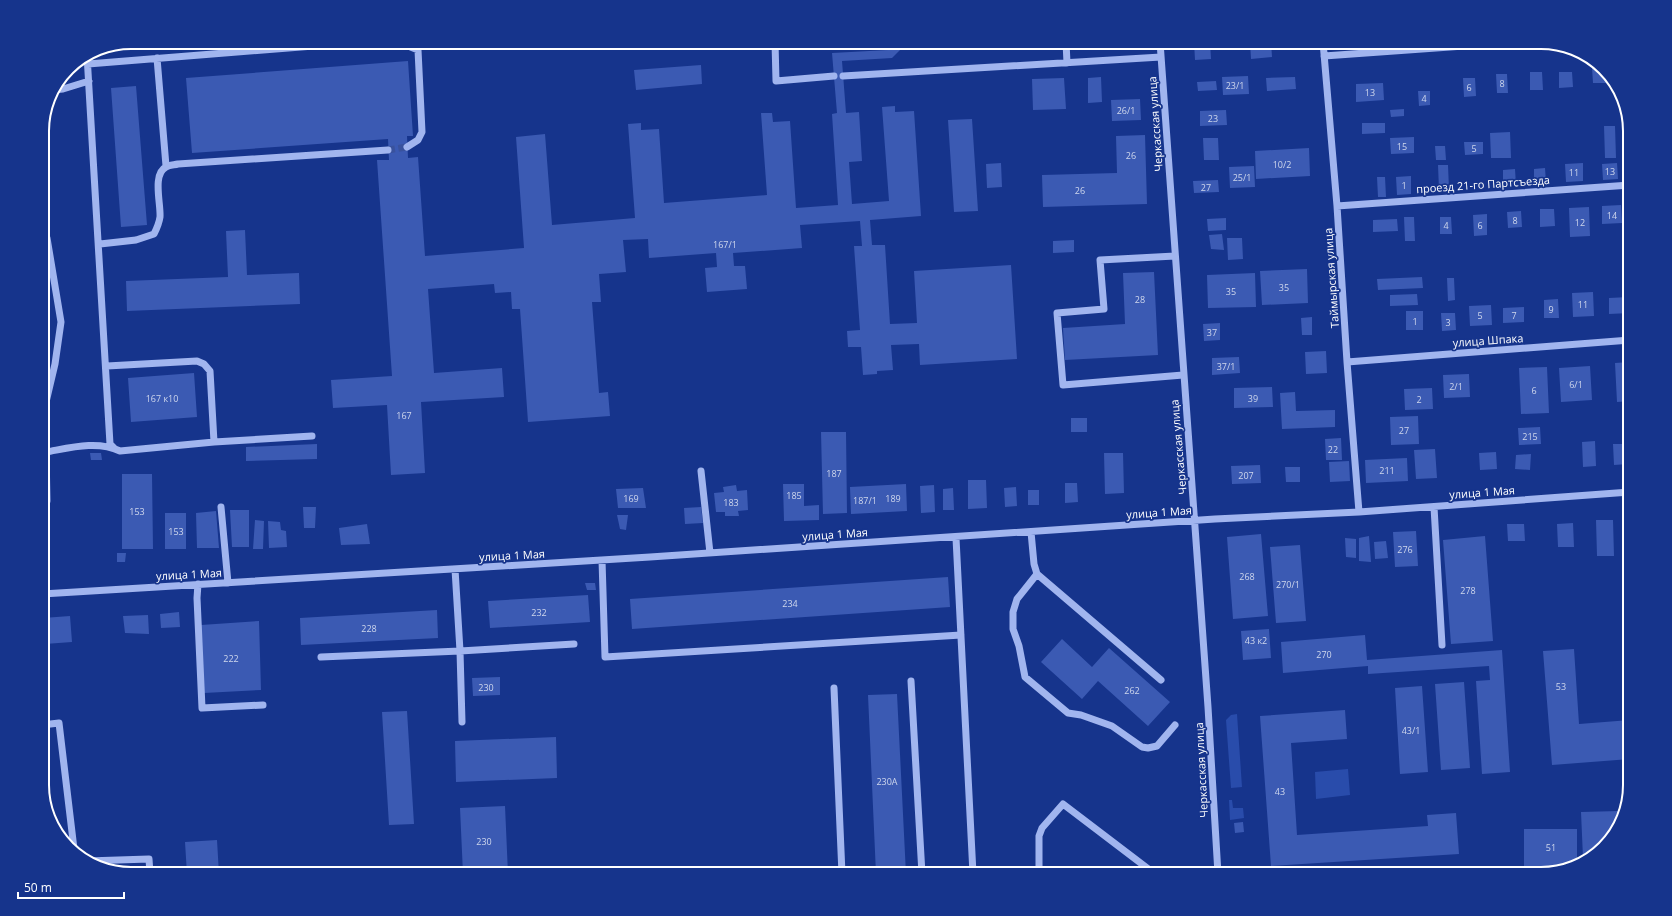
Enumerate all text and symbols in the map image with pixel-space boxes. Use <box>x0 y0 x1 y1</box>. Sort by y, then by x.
street label: Черкасская улица <box>1144 76 1166 172</box>
house number: 8 <box>1499 77 1505 90</box>
house number: 23/1 <box>1226 79 1244 92</box>
house number: 6 <box>1466 81 1472 94</box>
house number: 13 <box>1365 86 1375 99</box>
house number: 4 <box>1421 92 1427 105</box>
house number: 26/1 <box>1117 104 1135 117</box>
house number: 23 <box>1208 112 1218 125</box>
house number: 15 <box>1397 140 1407 153</box>
house number: 5 <box>1471 142 1477 155</box>
house number: 26 <box>1126 149 1136 162</box>
house number: 10/2 <box>1273 158 1291 171</box>
house number: 13 <box>1605 165 1615 178</box>
house number: 11 <box>1569 166 1579 179</box>
house number: 25/1 <box>1233 171 1251 184</box>
street label: проезд 21-го Партсъезда <box>1416 172 1550 196</box>
house number: 1 <box>1401 179 1407 192</box>
house number: 27 <box>1201 181 1211 194</box>
house number: 26 <box>1075 184 1085 197</box>
house number: 14 <box>1607 209 1617 222</box>
house number: 8 <box>1512 214 1518 227</box>
house number: 12 <box>1575 216 1585 229</box>
house number: 4 <box>1443 219 1449 232</box>
house number: 6 <box>1477 219 1483 232</box>
street label: Таймырская улица <box>1320 227 1342 329</box>
house number: 167/1 <box>713 238 737 251</box>
house number: 35 <box>1279 281 1289 294</box>
house number: 35 <box>1226 285 1236 298</box>
house number: 28 <box>1135 293 1145 306</box>
house number: 11 <box>1578 298 1588 311</box>
house number: 9 <box>1548 303 1554 316</box>
house number: 5 <box>1477 309 1483 322</box>
house number: 7 <box>1511 309 1517 322</box>
house number: 1 <box>1412 315 1418 328</box>
house number: 3 <box>1445 316 1451 329</box>
house number: 37 <box>1207 326 1217 339</box>
street label: улица Шпака <box>1452 330 1524 350</box>
house number: 37/1 <box>1217 360 1235 373</box>
house number: 6/1 <box>1569 378 1583 391</box>
house number: 2/1 <box>1449 380 1463 393</box>
house number: 6 <box>1531 384 1537 397</box>
house number: 167 к10 <box>146 392 178 405</box>
house number: 39 <box>1248 392 1258 405</box>
house number: 2 <box>1416 393 1422 406</box>
street label: Черкасская улица <box>1166 399 1190 495</box>
house number: 167 <box>396 409 412 422</box>
house number: 27 <box>1399 424 1409 437</box>
house number: 215 <box>1522 430 1538 443</box>
house number: 22 <box>1328 443 1338 456</box>
house number: 211 <box>1379 464 1395 477</box>
house number: 187 <box>826 467 842 480</box>
house number: 207 <box>1238 469 1254 482</box>
street label: улица 1 Мая <box>1449 482 1515 502</box>
house number: 185 <box>786 489 802 502</box>
house number: 169 <box>623 492 639 505</box>
house number: 189 <box>885 492 901 505</box>
house number: 187/1 <box>853 494 877 507</box>
house number: 183 <box>723 496 739 509</box>
street label: улица 1 Мая <box>1126 502 1192 522</box>
house number: 153 <box>129 505 145 518</box>
street label: улица 1 Мая <box>802 524 868 544</box>
house number: 153 <box>168 525 184 538</box>
house number: 276 <box>1397 543 1413 556</box>
street label: улица 1 Мая <box>479 546 545 564</box>
street label: улица 1 Мая <box>156 565 222 583</box>
house number: 268 <box>1239 570 1255 583</box>
house number: 270/1 <box>1276 578 1300 591</box>
house number: 278 <box>1460 584 1476 597</box>
house number: 234 <box>782 597 798 610</box>
house number: 232 <box>531 606 547 619</box>
house number: 228 <box>361 622 377 635</box>
house number: 43 к2 <box>1245 634 1267 647</box>
house number: 270 <box>1316 648 1332 661</box>
house number: 222 <box>223 652 239 665</box>
house number: 53 <box>1556 680 1566 693</box>
house number: 230 <box>478 681 494 694</box>
house number: 262 <box>1124 684 1140 697</box>
street label: Черкасская улица <box>1191 722 1211 818</box>
house number: 43/1 <box>1402 724 1420 737</box>
house number: 230А <box>876 775 898 788</box>
house number: 43 <box>1275 785 1285 798</box>
house number: 230 <box>476 835 492 848</box>
house number: 51 <box>1546 841 1556 854</box>
scale bar <box>18 874 124 900</box>
text: 50 m <box>24 879 52 896</box>

